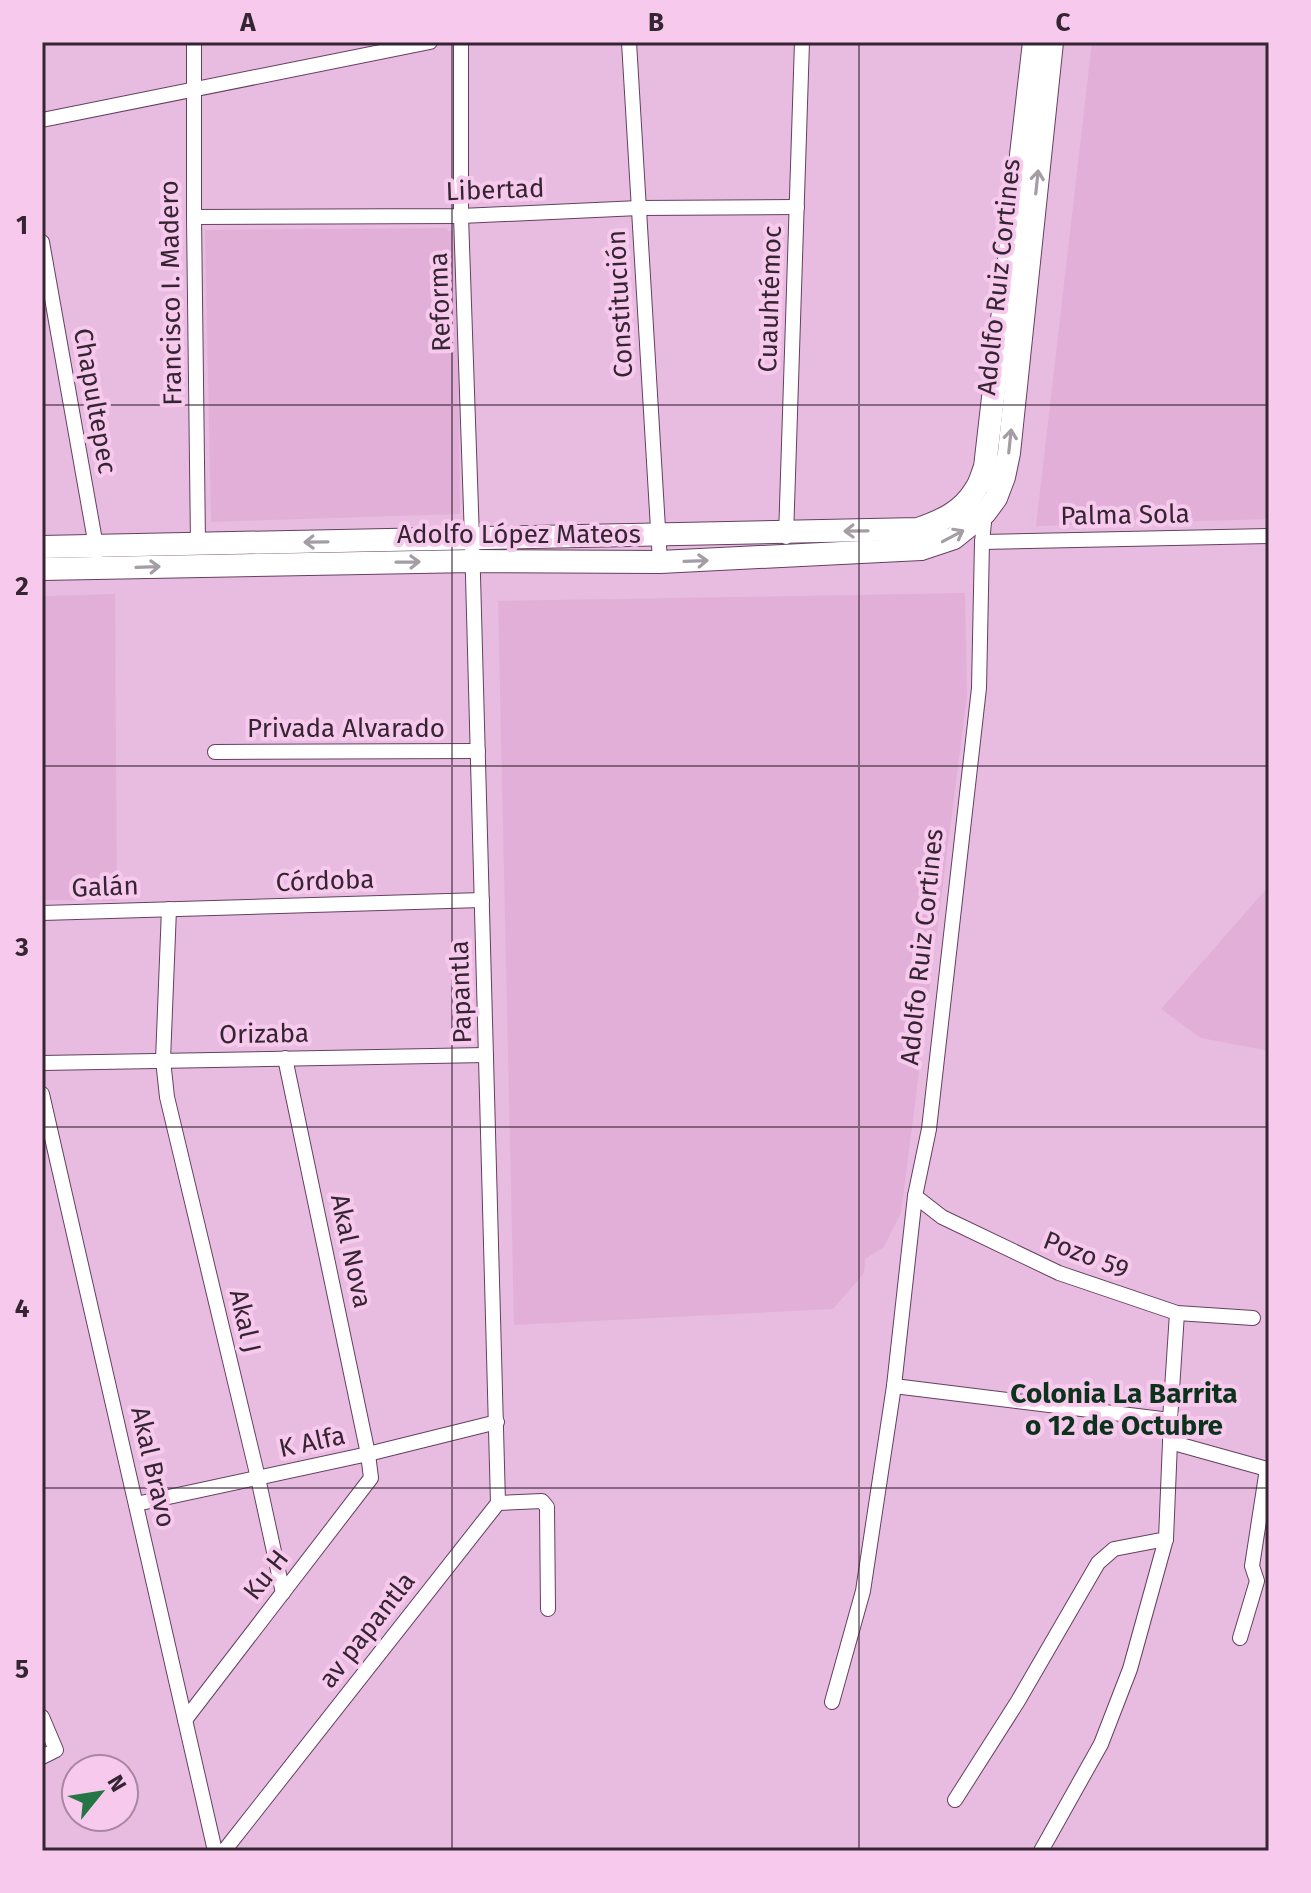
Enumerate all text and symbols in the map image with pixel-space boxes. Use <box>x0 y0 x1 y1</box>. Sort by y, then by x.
text: A <box>239 7 256 38</box>
text: B <box>648 7 664 38</box>
text: C <box>1056 7 1071 38</box>
street label: Adolfo Ruiz Cortines <box>971 157 1027 397</box>
one-way arrow <box>1029 169 1044 196</box>
street label: Libertad <box>445 173 545 207</box>
street label: Francisco I. Madero <box>154 180 188 406</box>
text: 1 <box>16 210 28 241</box>
street label: Cuauhtémoc <box>752 225 788 373</box>
street label: Constitución <box>601 229 639 379</box>
street label: Reforma <box>423 252 457 352</box>
street label: Chapultepec <box>67 326 123 476</box>
one-way arrow <box>1002 428 1017 455</box>
street label: Palma Sola <box>1060 498 1190 532</box>
street label: Adolfo López Mateos <box>397 519 641 550</box>
one-way arrow <box>843 523 870 538</box>
one-way arrow <box>941 528 964 544</box>
one-way arrow <box>303 534 330 549</box>
one-way arrow <box>682 553 709 568</box>
one-way arrow <box>394 554 421 570</box>
one-way arrow <box>134 559 161 574</box>
text: 2 <box>15 571 29 602</box>
street label: Privada Alvarado <box>247 713 445 744</box>
street label: Adolfo Ruiz Cortines <box>894 827 950 1067</box>
street label: Córdoba <box>275 864 375 898</box>
street label: Galán <box>71 870 139 904</box>
text: 3 <box>14 932 29 963</box>
street label: Papantla <box>444 940 478 1044</box>
street label: Orizaba <box>219 1018 309 1050</box>
street label: Akal Nova <box>324 1191 378 1311</box>
street label: Pozo 59 <box>1039 1225 1133 1285</box>
street label: Akal J <box>223 1286 267 1356</box>
text: 4 <box>15 1293 30 1324</box>
district label: Colonia La Barrita o 12 de Octubre <box>1010 1377 1238 1442</box>
street label: Akal Bravo <box>124 1404 182 1530</box>
street label: K Alfa <box>276 1420 348 1464</box>
street label: Ku H <box>237 1544 295 1606</box>
street label: av papantla <box>312 1566 422 1694</box>
text: 5 <box>15 1654 29 1685</box>
north arrow <box>60 1753 140 1833</box>
text: N <box>102 1770 132 1796</box>

